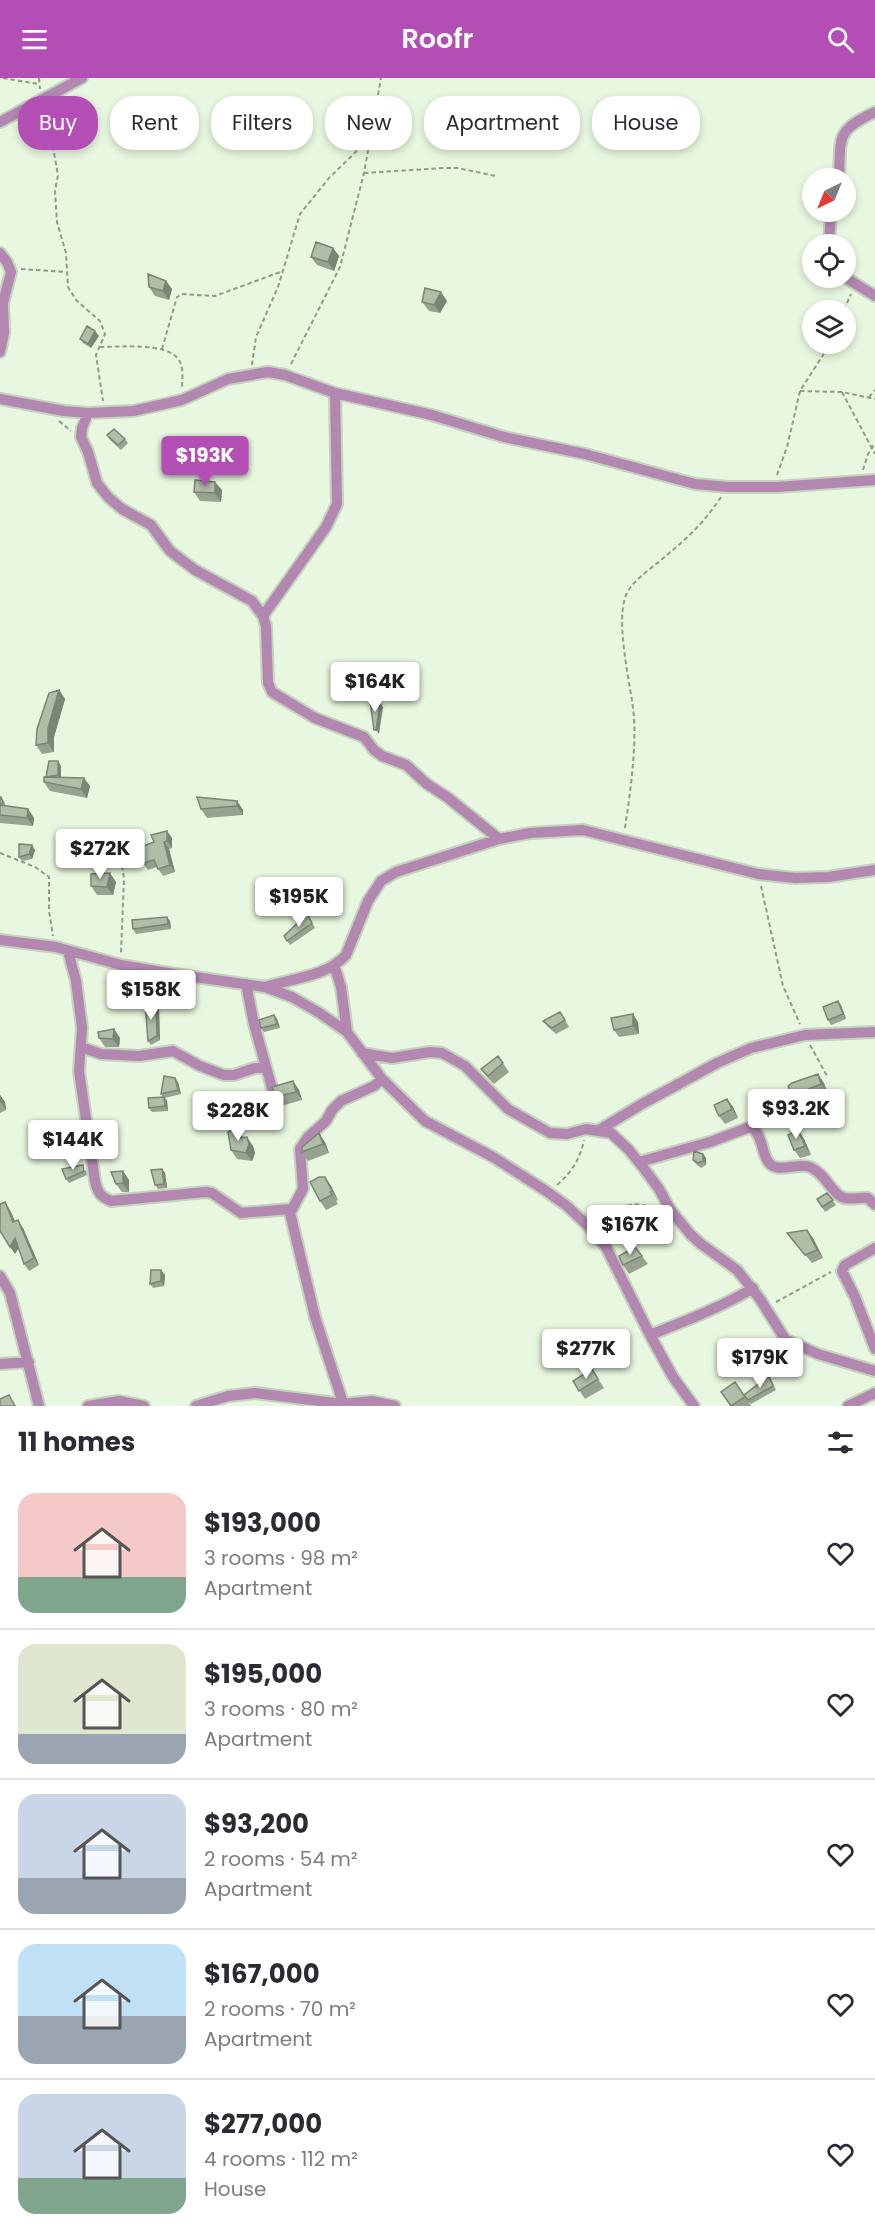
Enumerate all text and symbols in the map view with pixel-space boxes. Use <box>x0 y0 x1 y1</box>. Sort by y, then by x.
text: Roofr <box>402 20 473 57</box>
icon: menu <box>18 23 51 56</box>
icon: search <box>824 23 857 56</box>
chip: Buy <box>18 96 98 150</box>
chip: Rent <box>110 96 199 150</box>
chip: Filters <box>211 96 313 150</box>
chip: New <box>325 96 412 150</box>
chip: Apartment <box>424 96 580 150</box>
chip: House <box>592 96 700 150</box>
north arrow <box>802 168 856 222</box>
map controls <box>802 168 856 354</box>
button: locate <box>802 234 856 288</box>
button: layers <box>802 300 856 354</box>
pin: $193K <box>163 436 247 487</box>
text: $193K <box>175 441 235 469</box>
pin: $164K <box>333 662 417 713</box>
text: $164K <box>345 667 405 695</box>
pin: $272K <box>58 829 142 880</box>
text: $272K <box>70 834 130 862</box>
pin: $195K <box>257 877 341 928</box>
text: $195K <box>269 882 329 910</box>
pin: $158K <box>109 970 193 1021</box>
text: $158K <box>121 975 181 1003</box>
pin: $93.2K <box>747 1089 845 1140</box>
pin: $228K <box>196 1091 280 1142</box>
text: $93.2K <box>762 1094 830 1122</box>
text: $228K <box>207 1096 269 1124</box>
pin: $144K <box>31 1120 115 1171</box>
text: $144K <box>42 1125 104 1153</box>
pin: $167K <box>588 1205 672 1256</box>
text: $167K <box>601 1210 659 1238</box>
pin: $277K <box>544 1329 628 1380</box>
text: $277K <box>556 1334 616 1362</box>
pin: $179K <box>718 1338 802 1389</box>
text: $179K <box>731 1343 789 1371</box>
text: 11 homes <box>18 1424 135 1460</box>
icon: filters <box>824 1426 857 1459</box>
text: $193,000 <box>204 1505 321 1541</box>
icon: home <box>66 1517 138 1589</box>
icon: heart <box>824 1537 857 1570</box>
text: 3 rooms · 98 m² <box>204 1544 358 1572</box>
text: Apartment <box>204 1574 312 1602</box>
text: $195,000 <box>204 1656 322 1692</box>
icon: home <box>66 1668 138 1740</box>
icon: heart <box>824 1688 857 1721</box>
text: 3 rooms · 80 m² <box>204 1695 358 1723</box>
text: Apartment <box>204 1725 312 1753</box>
text: $93,200 <box>204 1806 309 1842</box>
icon: home <box>66 1818 138 1890</box>
icon: heart <box>824 1838 857 1871</box>
text: 2 rooms · 54 m² <box>204 1845 358 1873</box>
text: Apartment <box>204 1875 312 1903</box>
text: $167,000 <box>204 1956 320 1992</box>
icon: home <box>66 1968 138 2040</box>
icon: heart <box>824 1988 857 2021</box>
text: 2 rooms · 70 m² <box>204 1995 356 2023</box>
text: Apartment <box>204 2025 312 2053</box>
text: $277,000 <box>204 2106 322 2142</box>
icon: home <box>66 2118 138 2190</box>
icon: heart <box>824 2138 857 2171</box>
text: 4 rooms · 112 m² <box>204 2145 358 2173</box>
text: House <box>204 2175 266 2203</box>

